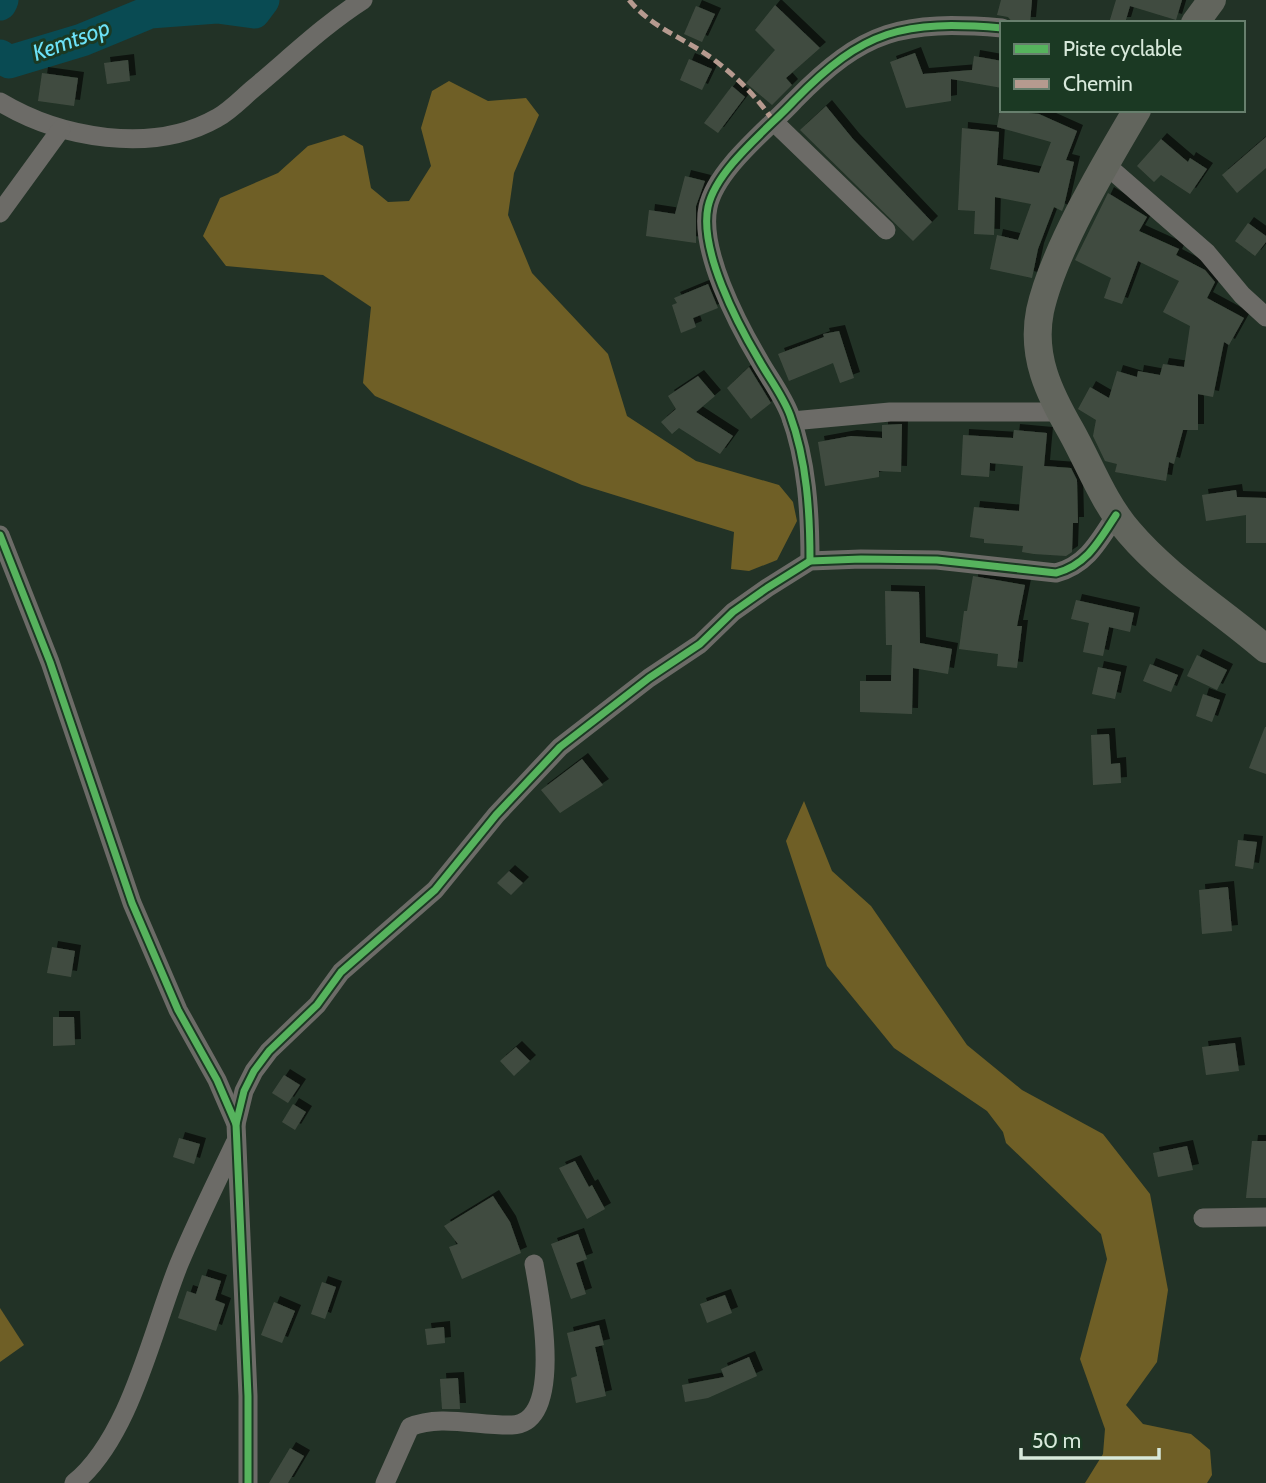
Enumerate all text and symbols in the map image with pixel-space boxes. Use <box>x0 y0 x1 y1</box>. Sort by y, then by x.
water label: Kemtsop <box>28 13 114 67</box>
legend <box>1000 21 1245 112</box>
text: Piste cyclable <box>1063 36 1183 61</box>
text: Chemin <box>1063 71 1133 96</box>
scale bar <box>1021 1416 1159 1460</box>
text: 50 m <box>1032 1428 1081 1453</box>

